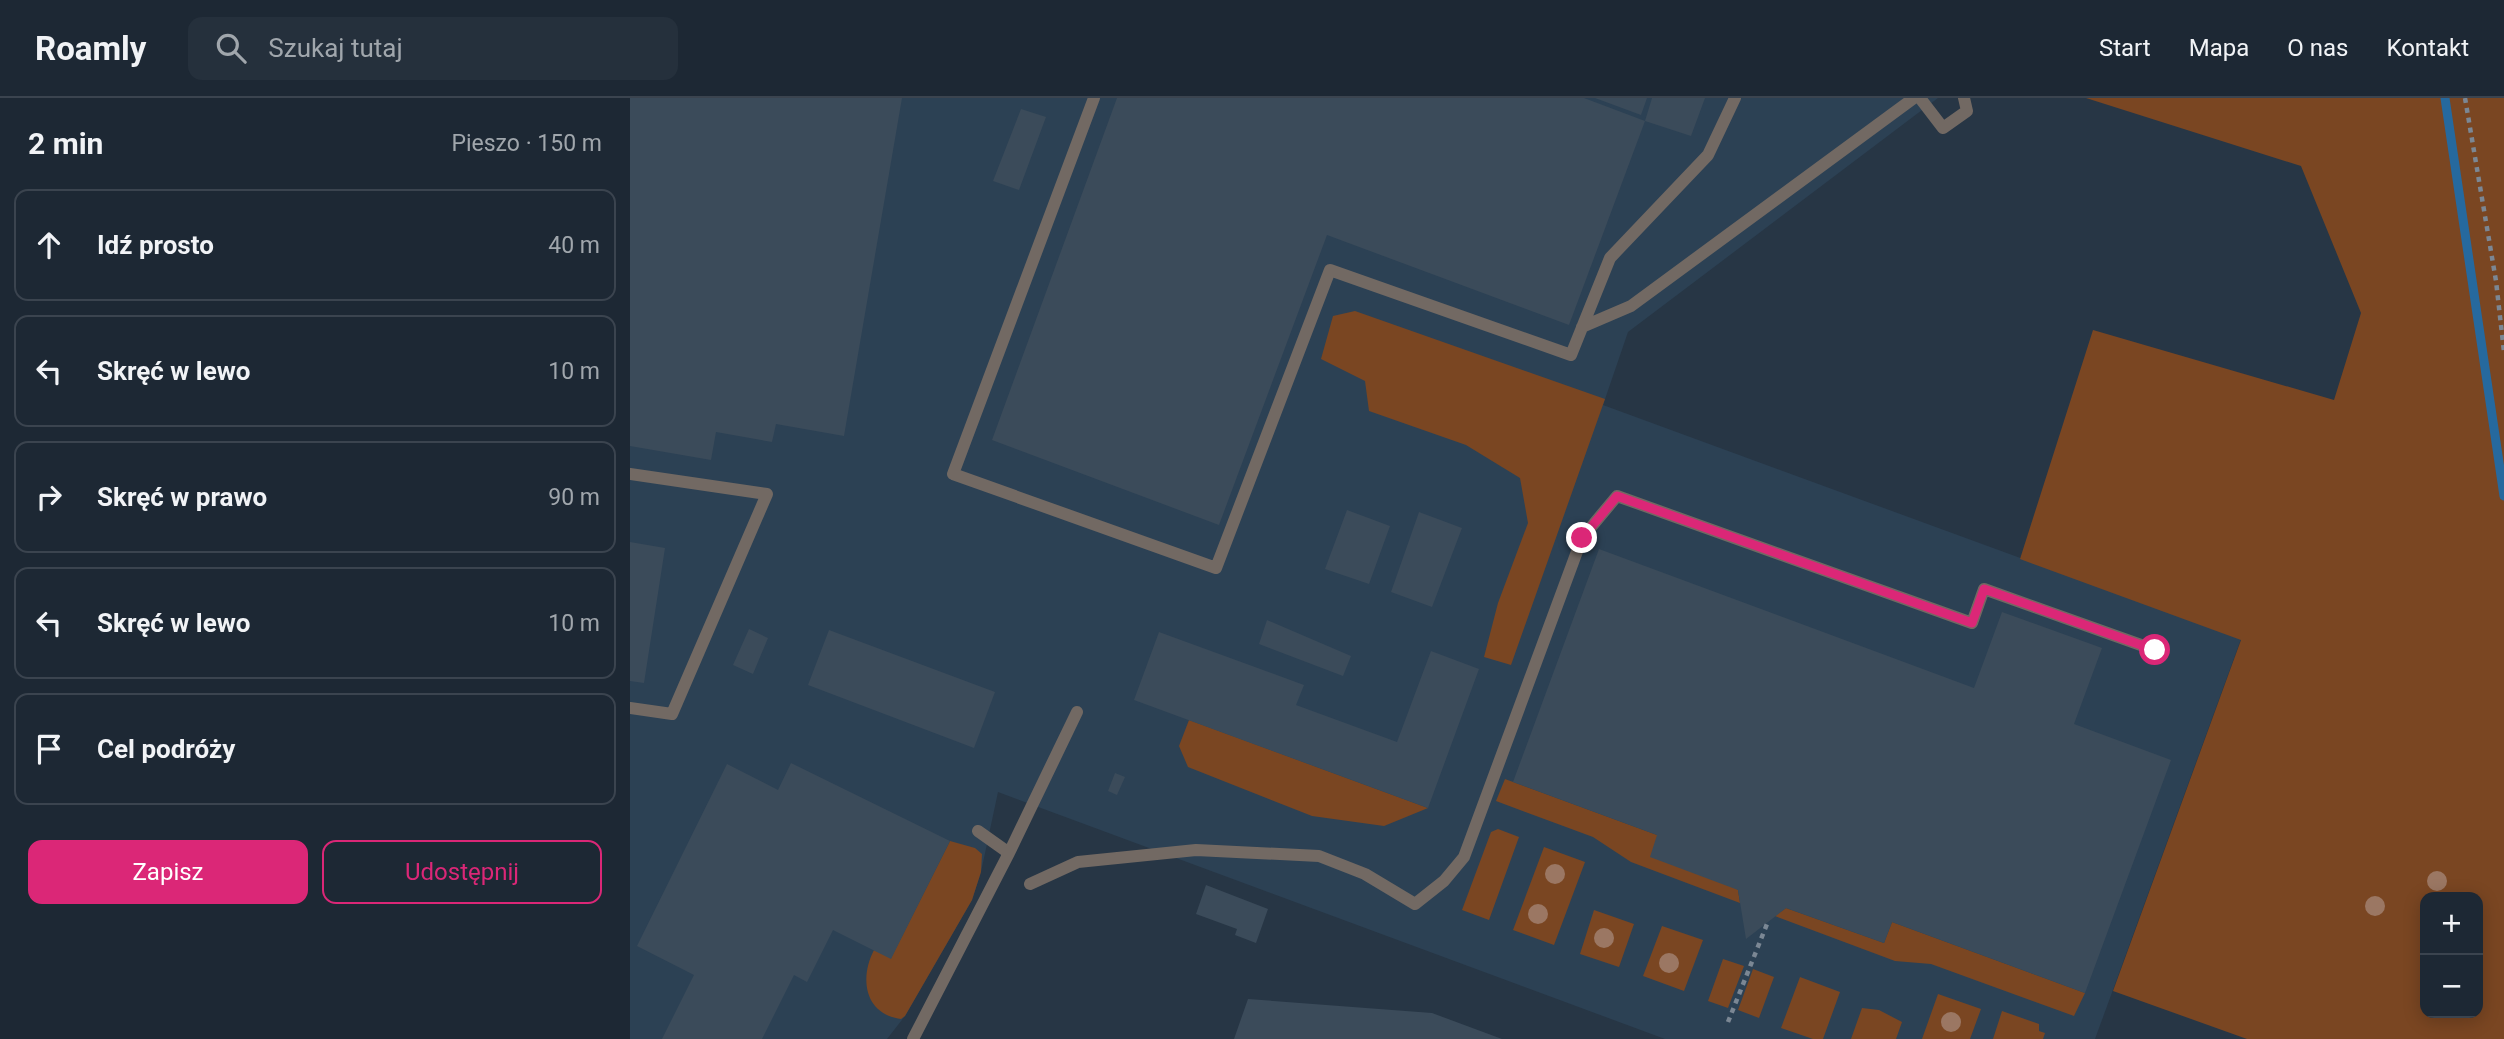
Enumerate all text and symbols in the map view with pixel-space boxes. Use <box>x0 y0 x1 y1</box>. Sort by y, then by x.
search box <box>188 17 678 80</box>
text: Roamly <box>35 29 146 68</box>
icon: search <box>212 29 250 67</box>
text: Szukaj tutaj <box>268 33 403 63</box>
text: Start <box>2099 34 2151 62</box>
text: Mapa <box>2189 34 2249 62</box>
text: O nas <box>2287 34 2348 62</box>
text: Kontakt <box>2386 34 2469 62</box>
text: 2 min <box>28 126 103 161</box>
text: Pieszo · 150 m <box>451 130 602 157</box>
icon: ahead <box>30 226 68 264</box>
text: Idź prosto <box>97 230 214 260</box>
text: 40 m <box>548 232 600 259</box>
icon: left <box>30 352 68 390</box>
text: Skręć w lewo <box>97 356 250 386</box>
text: 10 m <box>548 358 600 385</box>
icon: right <box>30 478 68 516</box>
text: Skręć w prawo <box>97 482 267 512</box>
text: 90 m <box>548 484 600 511</box>
route end <box>1566 522 1597 553</box>
icon: left <box>30 604 68 642</box>
text: Skręć w lewo <box>97 608 250 638</box>
text: 10 m <box>548 610 600 637</box>
route start <box>2139 634 2170 665</box>
icon: arrive <box>30 730 68 768</box>
text: Cel podróży <box>97 734 235 764</box>
button: Zapisz <box>28 840 308 904</box>
button: Udostępnij <box>322 840 602 904</box>
map controls <box>2420 892 2483 1018</box>
button: + <box>2420 892 2483 955</box>
button: − <box>2420 955 2483 1018</box>

